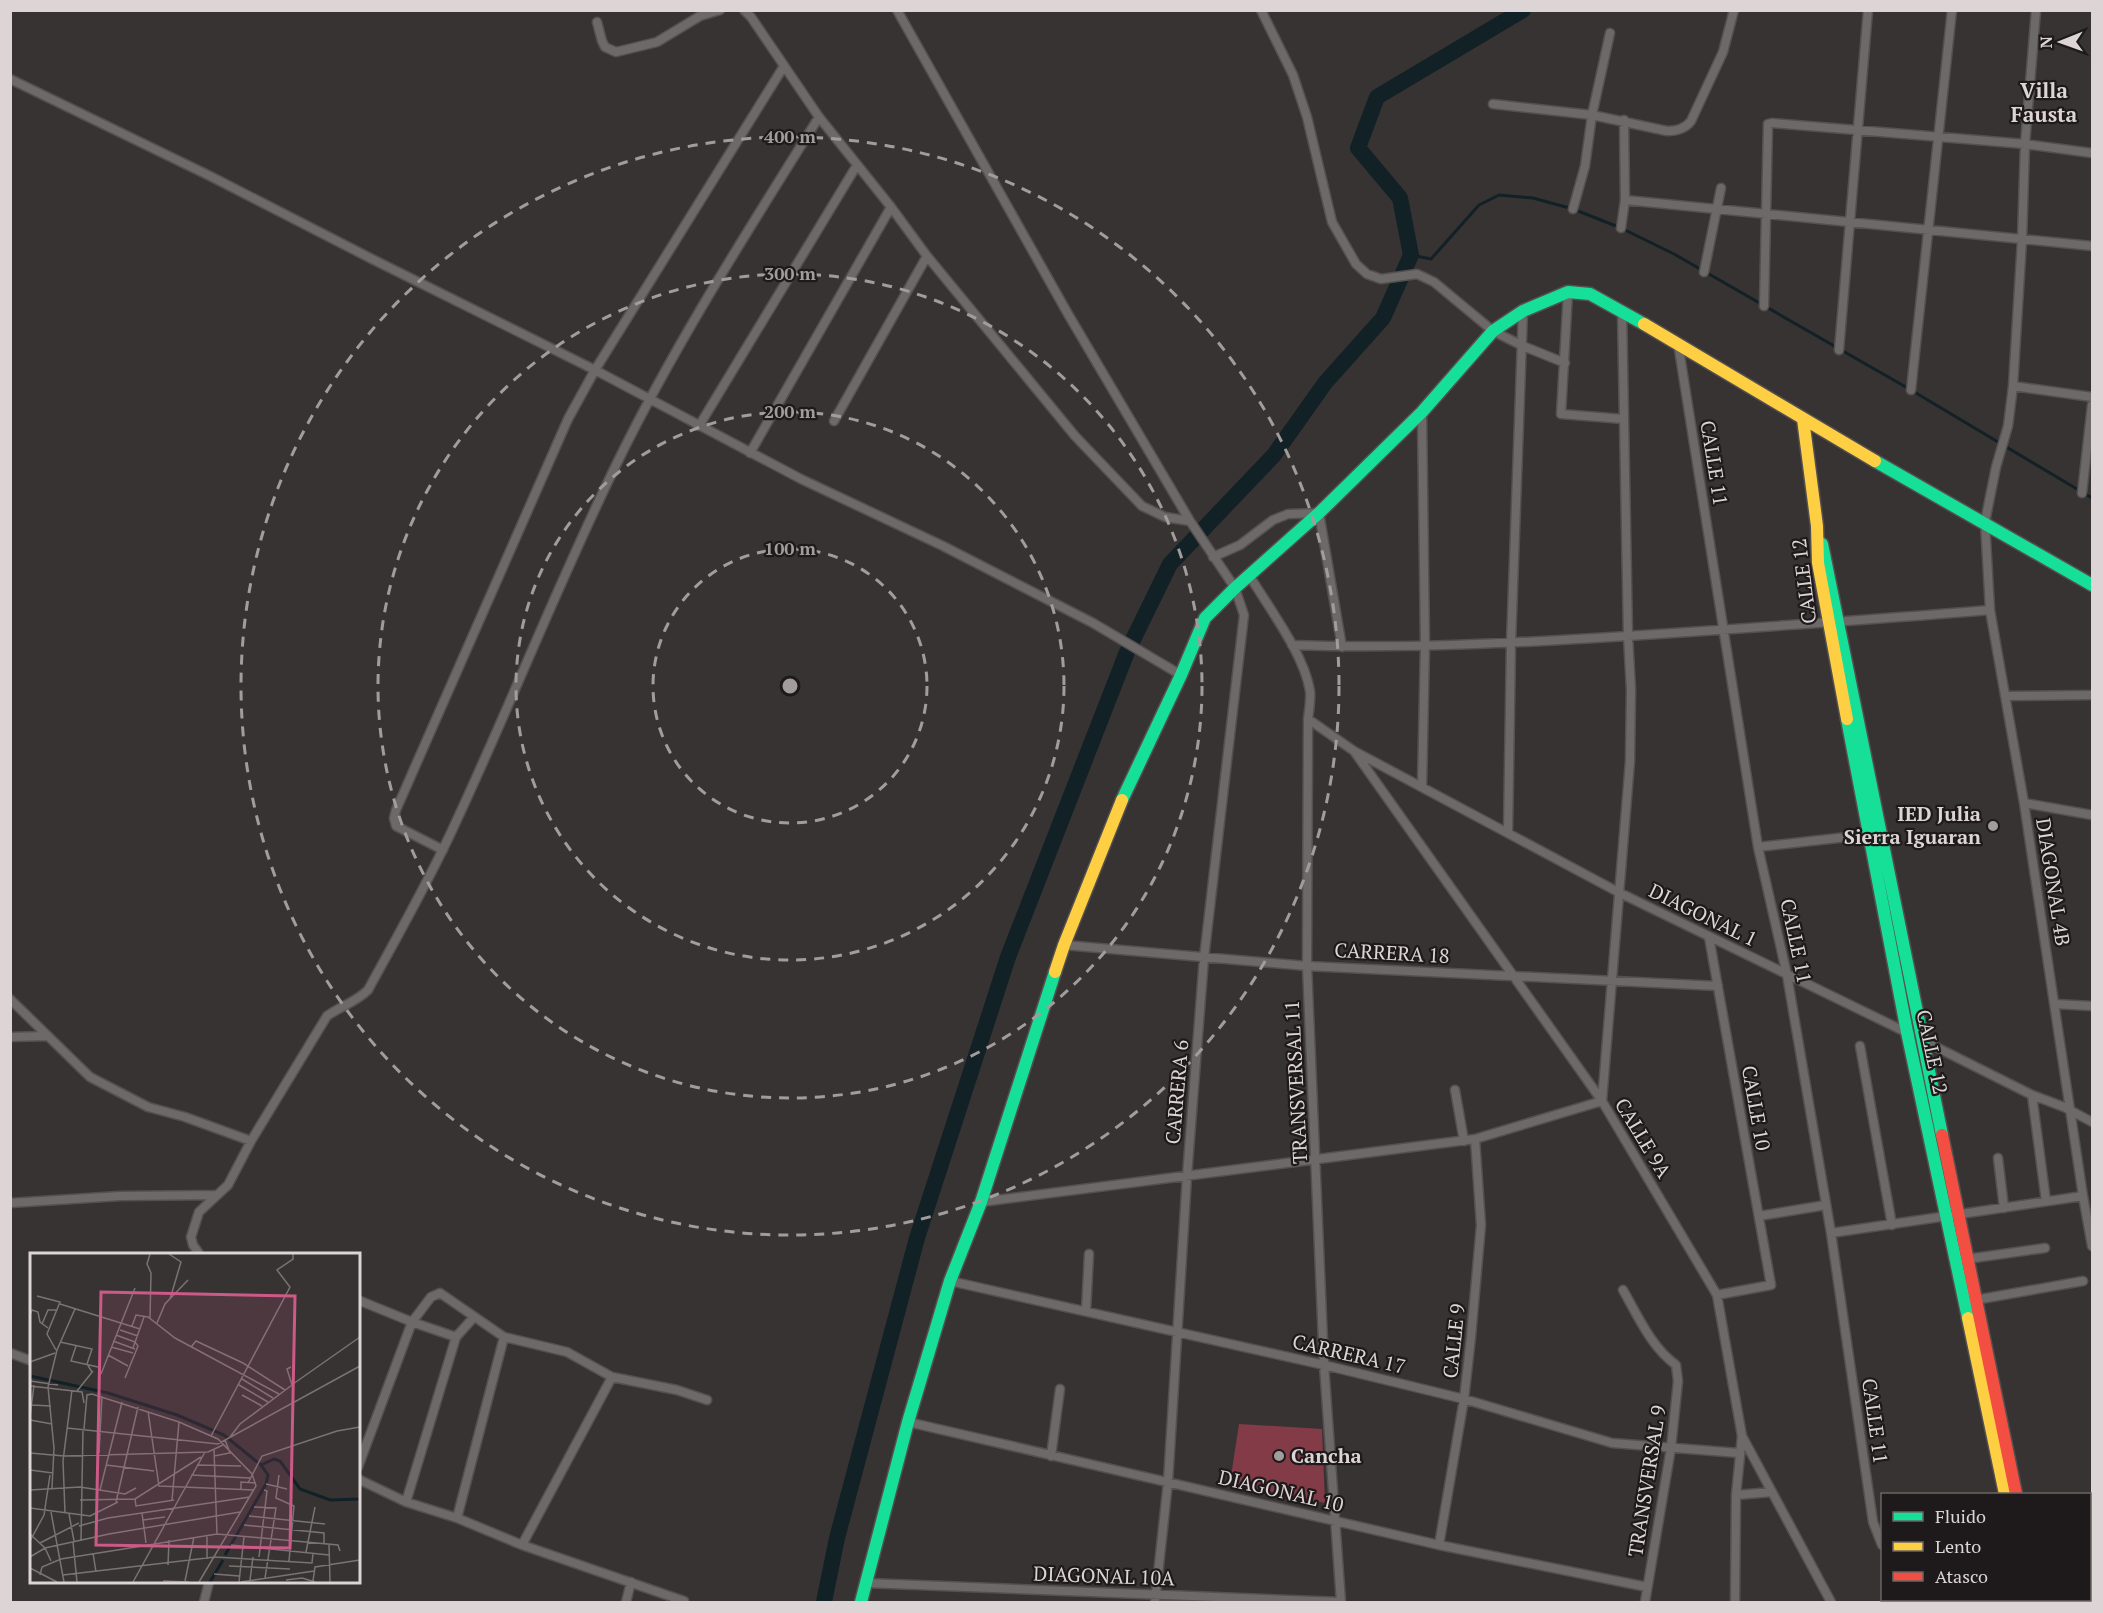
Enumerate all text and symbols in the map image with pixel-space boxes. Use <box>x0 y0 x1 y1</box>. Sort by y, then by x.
north arrow <box>2031 12 2091 72</box>
text: N <box>2035 36 2057 49</box>
district label: Villa Fausta <box>2011 76 2078 128</box>
text: 400 m <box>764 124 816 148</box>
text: 300 m <box>764 261 816 285</box>
text: 200 m <box>764 399 816 423</box>
street label: CALLE 11 <box>1694 418 1735 507</box>
text: 100 m <box>764 536 816 560</box>
street label: CALLE 12 <box>1785 537 1822 625</box>
centre of rings <box>780 676 800 696</box>
place label: IED Julia Sierra Iguaran <box>1844 800 1981 850</box>
street label: DIAGONAL 4B <box>2030 816 2077 948</box>
marker: IED Julia Sierra Iguaran <box>1986 819 2000 833</box>
street label: DIAGONAL 1 <box>1645 877 1762 952</box>
street label: CALLE 11 <box>1774 896 1819 986</box>
street label: CARRERA 18 <box>1334 936 1450 969</box>
street label: TRANSVERSAL 11 <box>1278 1000 1313 1164</box>
street label: CALLE 12 <box>1910 1007 1955 1097</box>
street label: CARRERA 6 <box>1158 1038 1195 1145</box>
street label: CALLE 10 <box>1736 1063 1777 1153</box>
street label: CALLE 9A <box>1609 1093 1678 1183</box>
inset map <box>30 1253 360 1583</box>
street label: CALLE 9 <box>1436 1302 1471 1380</box>
street label: CARRERA 17 <box>1290 1327 1408 1380</box>
street label: CALLE 11 <box>1856 1377 1895 1465</box>
street label: TRANSVERSAL 9 <box>1621 1403 1672 1559</box>
place label: Cancha <box>1291 1442 1362 1469</box>
marker: Cancha <box>1272 1449 1286 1463</box>
street label: DIAGONAL 10 <box>1216 1463 1346 1518</box>
legend <box>1881 1493 2091 1601</box>
text: Fluido <box>1935 1504 1986 1528</box>
text: Lento <box>1935 1534 1981 1558</box>
street label: DIAGONAL 10A <box>1033 1560 1176 1591</box>
text: Atasco <box>1935 1564 1988 1588</box>

